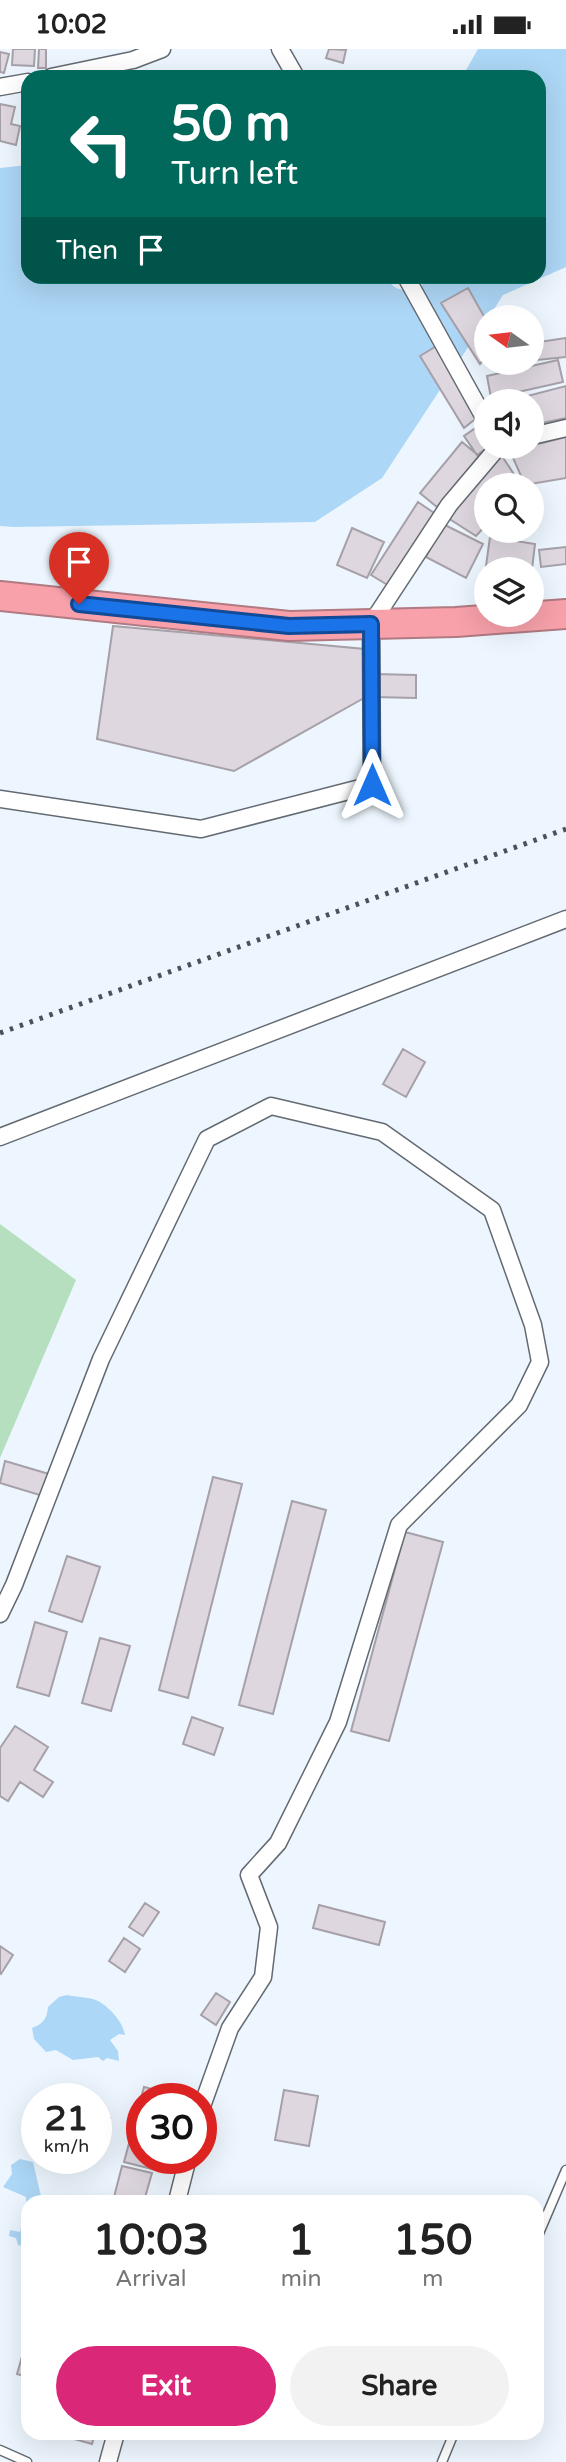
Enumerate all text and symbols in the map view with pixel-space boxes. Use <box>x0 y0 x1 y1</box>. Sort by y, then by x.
text: 10:02 <box>35 9 107 40</box>
text: 50 m <box>171 95 290 154</box>
icon: left <box>56 98 147 189</box>
text: Turn left <box>171 155 298 193</box>
icon: arrive <box>132 231 170 269</box>
text: Then <box>56 235 118 266</box>
north arrow <box>474 305 544 375</box>
map controls <box>474 305 544 627</box>
button: sound <box>474 389 544 459</box>
button: search <box>474 473 544 543</box>
pin <box>49 532 109 604</box>
icon: arrive <box>60 543 98 581</box>
button: layers <box>474 557 544 627</box>
position arrow <box>335 748 409 822</box>
speed limit sign: 30 <box>126 2083 217 2174</box>
text: 21 <box>45 2098 88 2140</box>
text: km/h <box>44 2135 89 2157</box>
text: 10:03 <box>93 2215 209 2266</box>
text: 1 <box>288 2215 314 2266</box>
text: 150 <box>393 2215 472 2266</box>
text: Arrival <box>115 2265 186 2293</box>
text: min <box>281 2265 322 2293</box>
text: m <box>422 2265 443 2293</box>
button: Exit <box>56 2346 276 2426</box>
button: Share <box>290 2346 509 2426</box>

